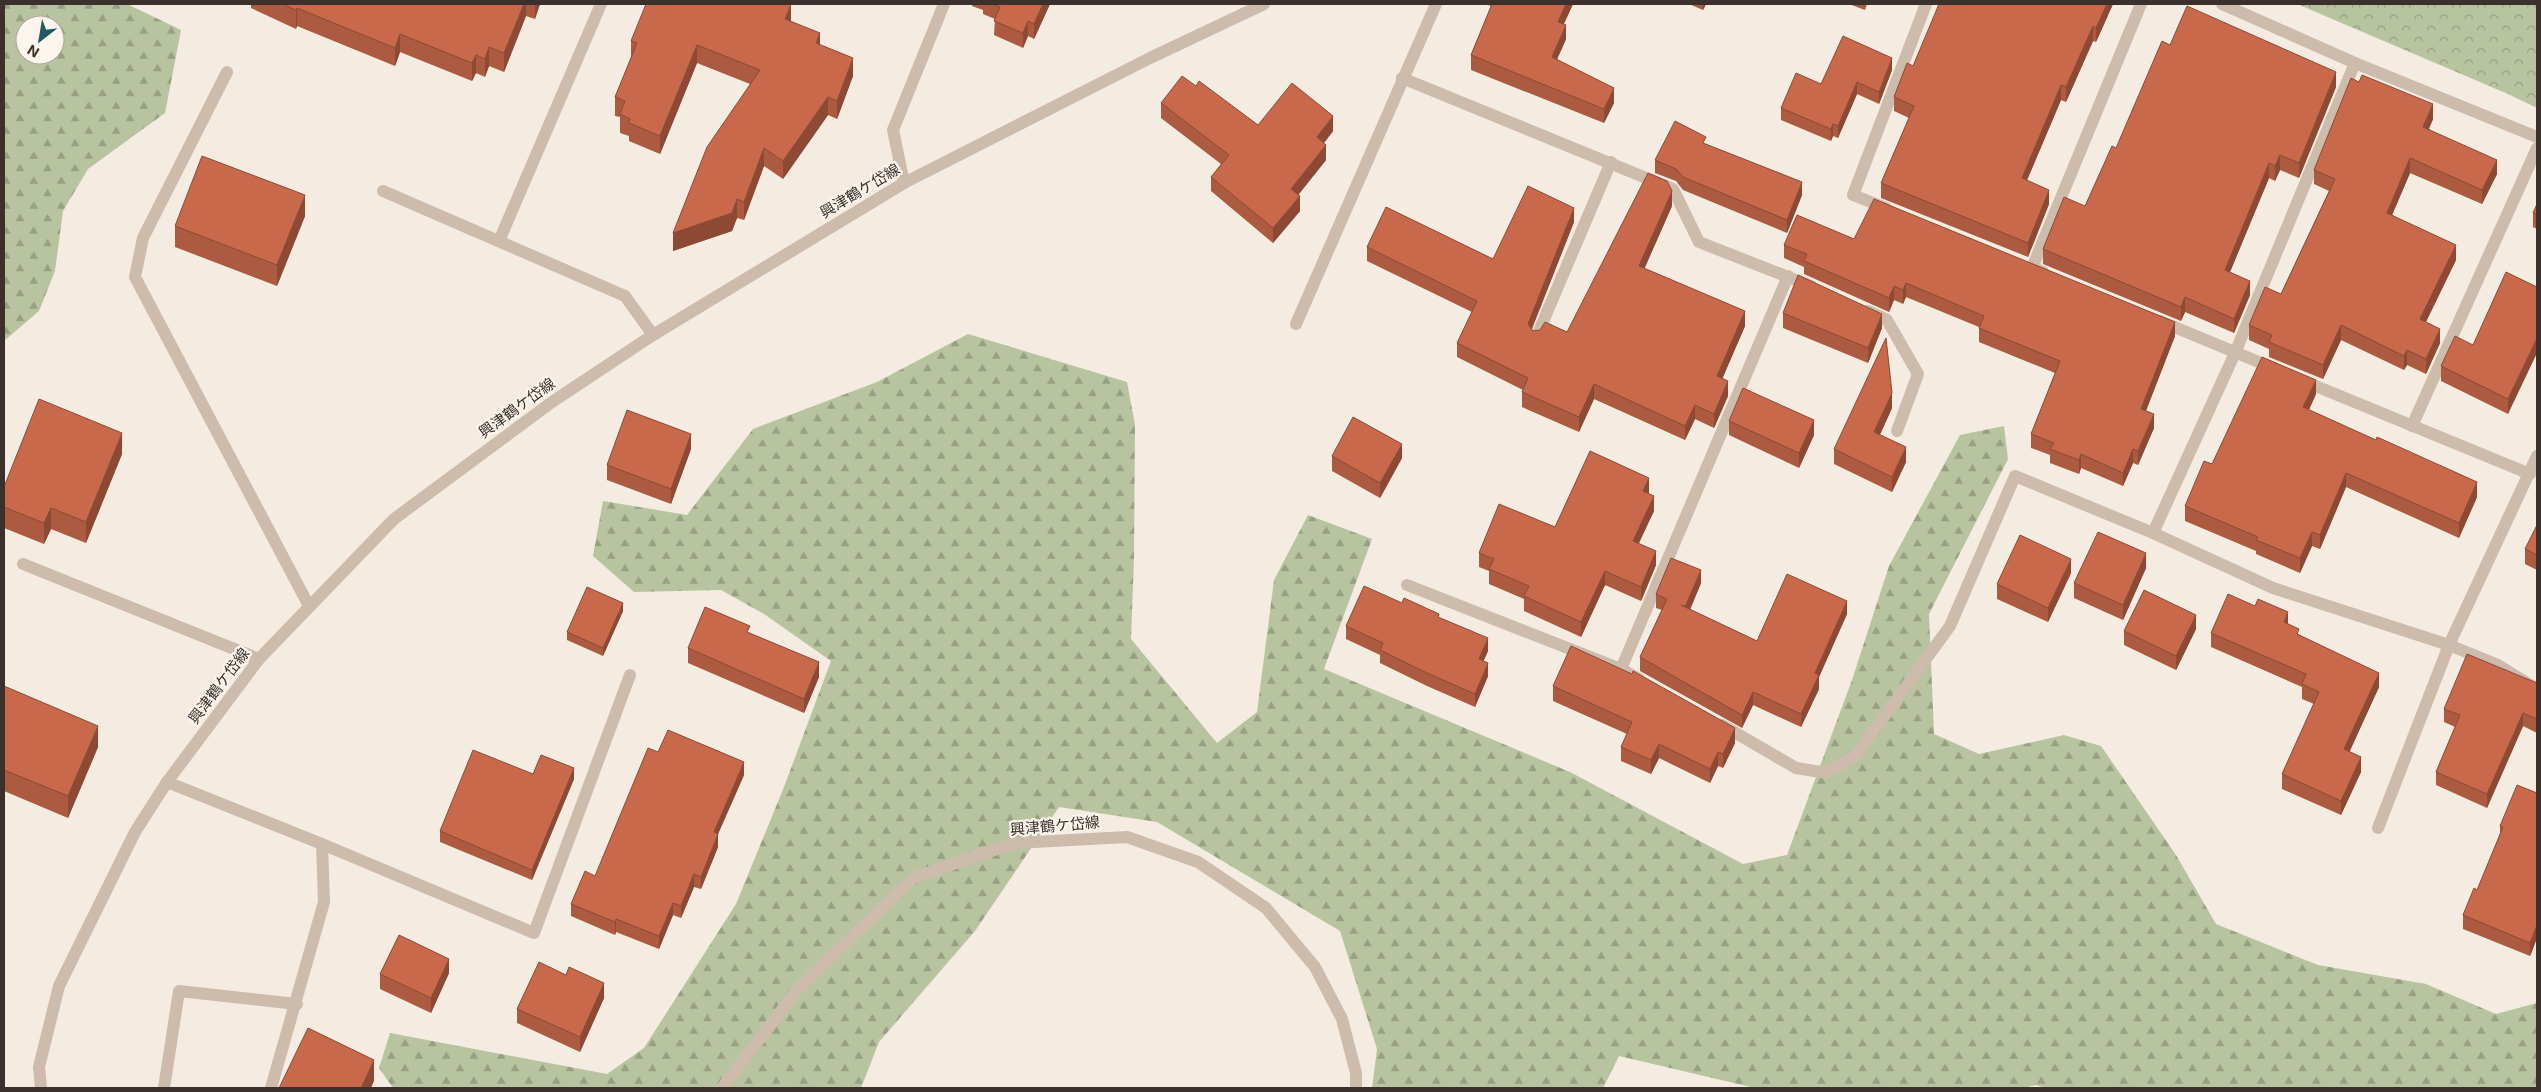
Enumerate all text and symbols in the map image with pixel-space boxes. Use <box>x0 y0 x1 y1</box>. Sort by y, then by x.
north arrow <box>15 15 65 65</box>
text: N <box>24 42 42 62</box>
street label: 興津鶴ケ岱線 <box>816 159 903 222</box>
street label: 興津鶴ケ岱線 <box>475 373 559 442</box>
street label: 興津鶴ケ岱線 <box>184 644 253 727</box>
street label: 興津鶴ケ岱線 <box>1009 812 1101 839</box>

